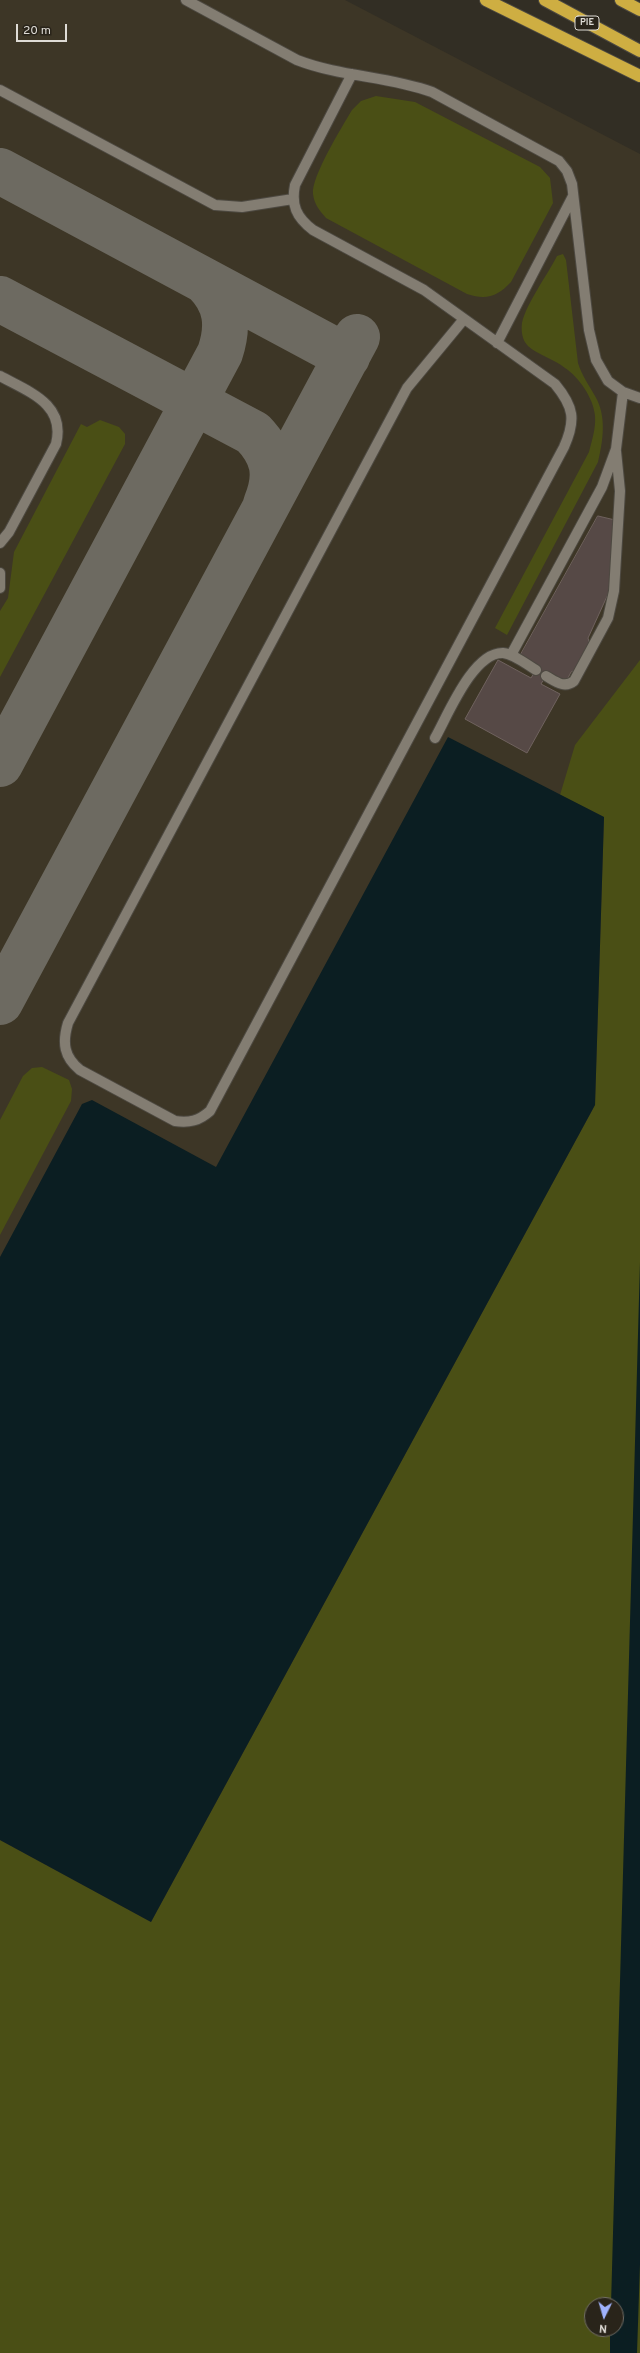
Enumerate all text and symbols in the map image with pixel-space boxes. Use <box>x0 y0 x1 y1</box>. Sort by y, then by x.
scale bar <box>18 16 69 42</box>
road number: PIE <box>575 16 599 30</box>
text: 20 m <box>23 23 51 39</box>
north arrow <box>584 2297 624 2337</box>
text: N <box>598 2321 608 2335</box>

